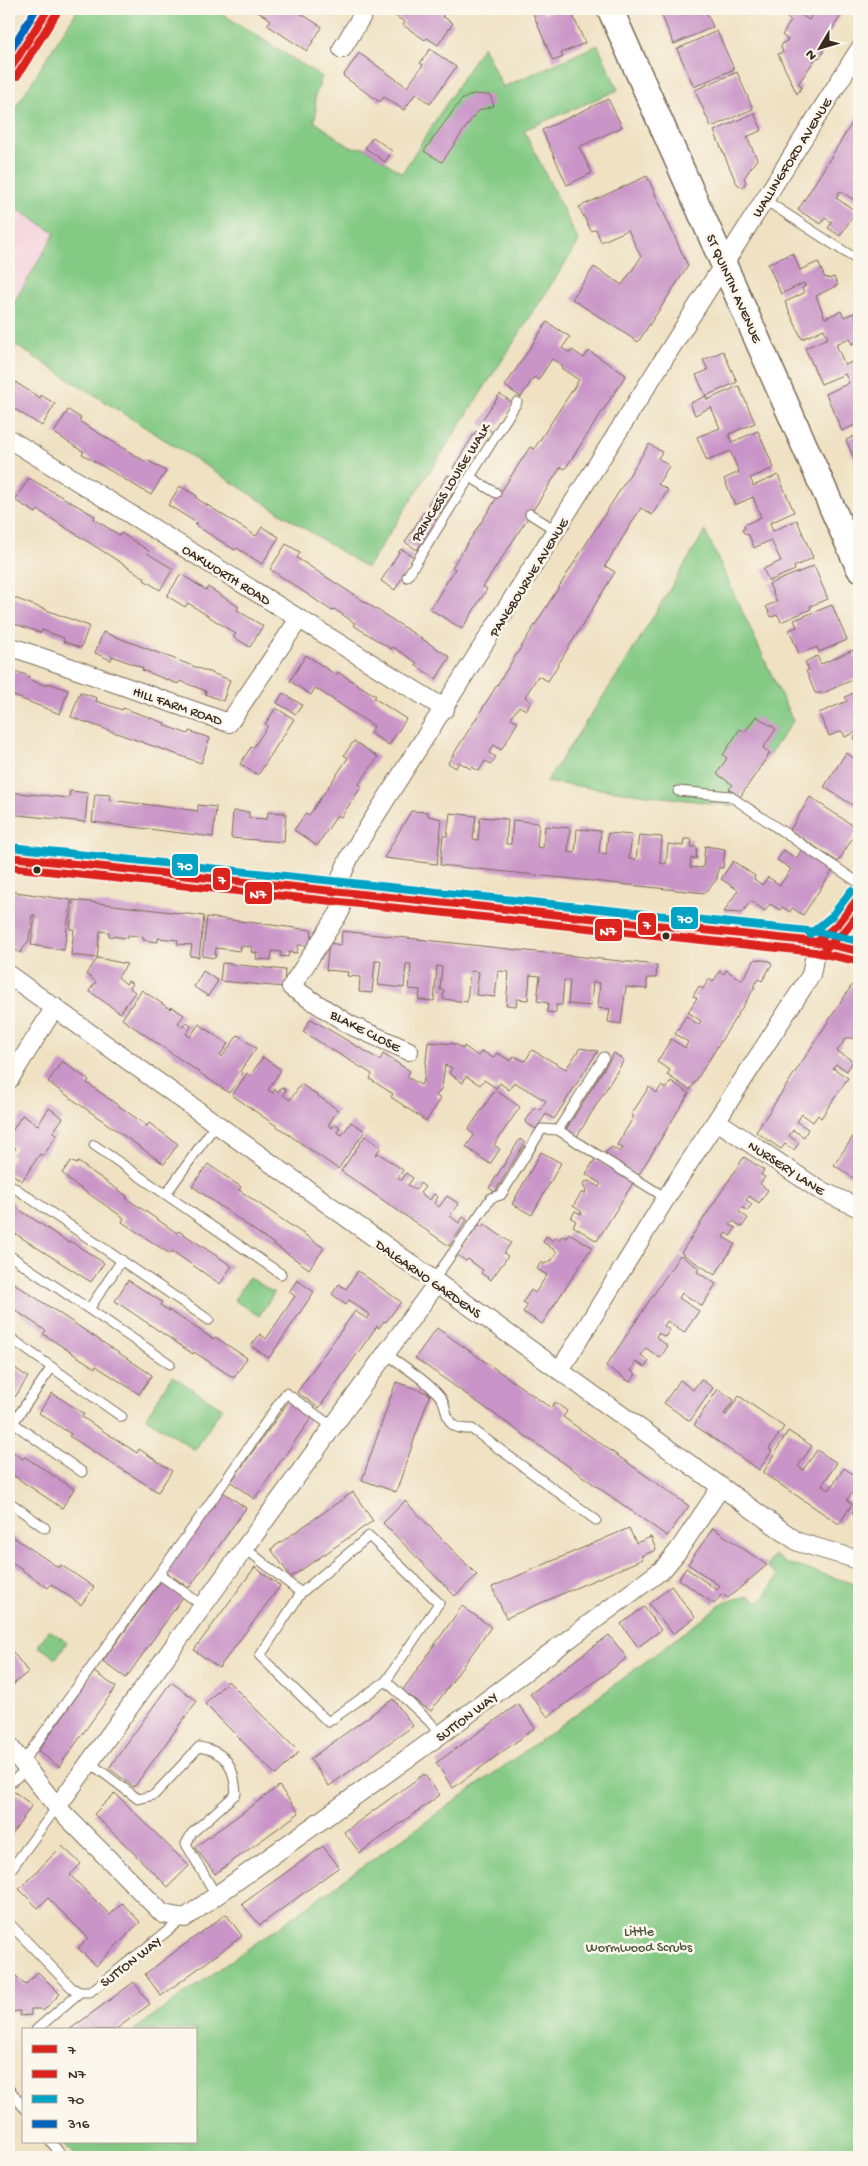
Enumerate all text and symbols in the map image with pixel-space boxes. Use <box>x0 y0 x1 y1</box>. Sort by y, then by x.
north arrow <box>796 22 846 72</box>
text: N <box>802 46 821 63</box>
street label: WALLINGFORD AVENUE <box>749 94 838 221</box>
street label: ST QUINTIN AVENUE <box>701 232 765 347</box>
street label: PRINCESS LOUISE WALK <box>408 420 496 547</box>
street label: PANGBOURNE AVENUE <box>486 515 574 642</box>
street label: OAKWORTH ROAD <box>178 542 274 611</box>
street label: HILL FARM ROAD <box>130 684 225 731</box>
line badge: 70 <box>171 853 199 877</box>
text: 70 <box>176 859 193 876</box>
unlabelled marker <box>32 865 42 875</box>
line badge: 7 <box>212 867 231 891</box>
text: 7 <box>217 873 226 890</box>
line badge: N7 <box>244 881 273 905</box>
text: N7 <box>250 887 267 904</box>
line badge: 70 <box>670 906 699 930</box>
line badge: 7 <box>637 912 657 936</box>
text: 70 <box>676 912 693 929</box>
line badge: N7 <box>594 918 623 942</box>
text: 7 <box>642 918 651 935</box>
text: N7 <box>600 924 617 941</box>
unlabelled marker <box>661 931 671 941</box>
street label: BLAKE CLOSE <box>326 1007 404 1058</box>
street label: NURSERY LANE <box>744 1138 828 1201</box>
street label: DALGARNO GARDENS <box>370 1236 484 1323</box>
street label: SUTTON WAY <box>433 1689 502 1747</box>
park label: Little Wormwood Scrubs <box>586 1924 693 1957</box>
street label: SUTTON WAY <box>98 1934 165 1992</box>
legend <box>22 2028 198 2144</box>
text: 7 <box>67 2042 77 2060</box>
text: N7 <box>68 2066 87 2084</box>
text: 70 <box>67 2092 85 2110</box>
text: 316 <box>67 2116 90 2134</box>

